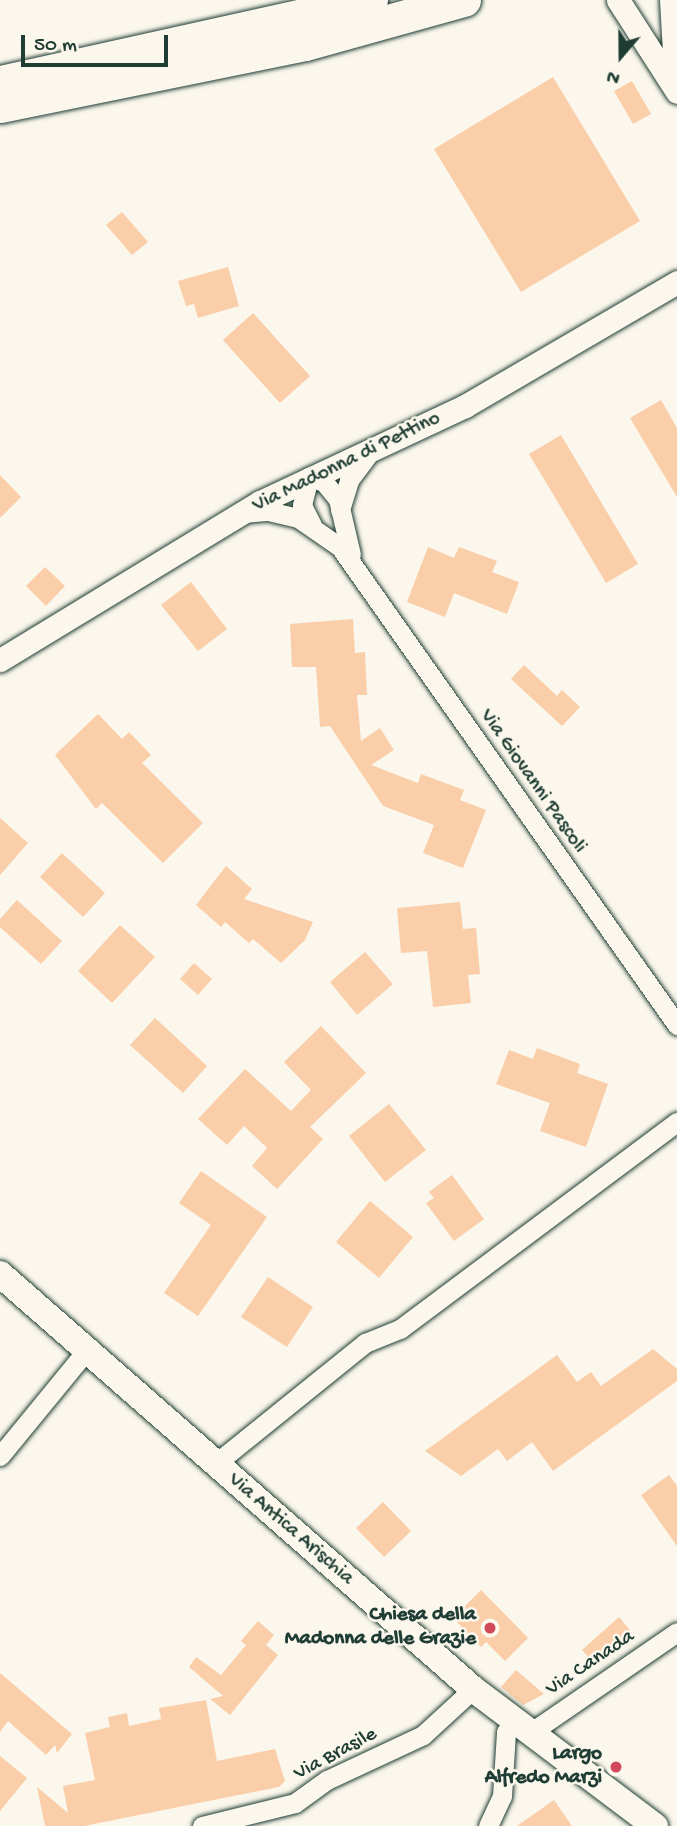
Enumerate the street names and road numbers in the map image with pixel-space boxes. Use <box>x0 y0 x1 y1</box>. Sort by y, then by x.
street label: Via Madonna di Pettino <box>249 407 445 519</box>
street label: Via Giovanni Pascoli <box>473 705 591 859</box>
street label: Via Antica Arischia <box>222 1468 358 1592</box>
street label: Via Canada <box>542 1625 640 1703</box>
street label: Via Brasile <box>290 1723 382 1787</box>

